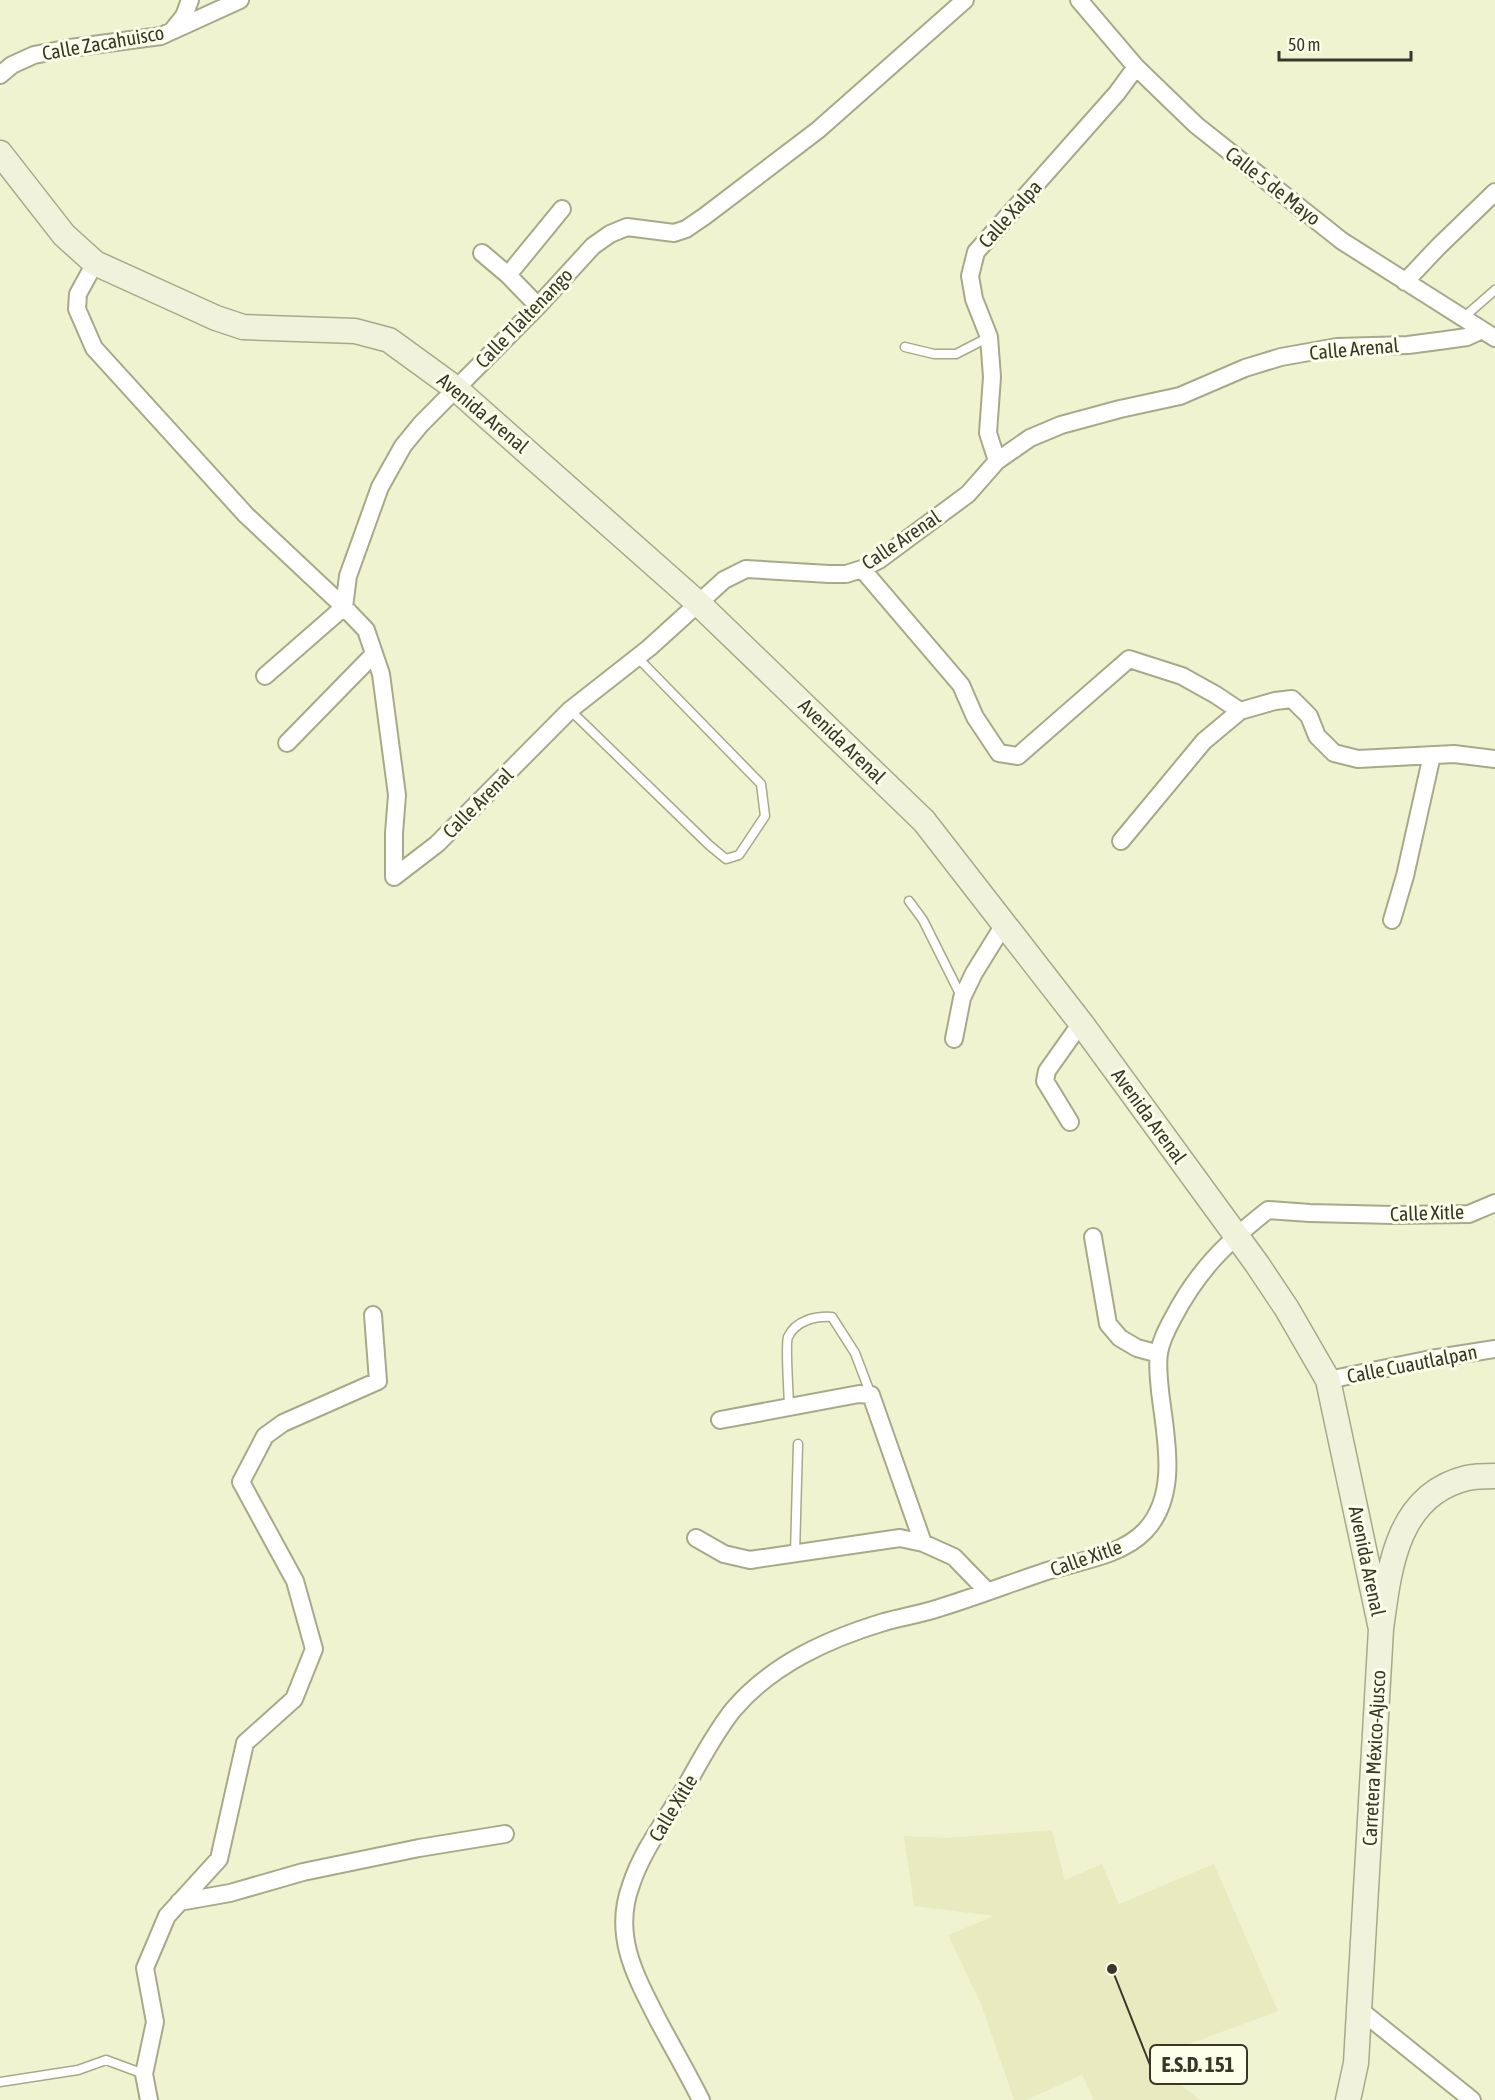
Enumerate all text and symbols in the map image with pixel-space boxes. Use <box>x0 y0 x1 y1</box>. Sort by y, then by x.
street label: Calle Zacahuisco <box>40 20 166 65</box>
scale bar <box>1279 24 1411 62</box>
text: 50 m <box>1288 34 1320 55</box>
street label: Calle 5 de Mayo <box>1221 141 1325 230</box>
street label: Calle Xalpa <box>973 175 1046 252</box>
street label: Calle Tlaltenango <box>470 263 577 372</box>
street label: Calle Arenal <box>1308 333 1400 364</box>
street label: Avenida Arenal <box>433 368 534 458</box>
street label: Calle Arenal <box>857 505 945 574</box>
street label: Avenida Arenal <box>794 694 891 788</box>
street label: Calle Arenal <box>438 762 518 842</box>
street label: Avenida Arenal <box>1107 1064 1192 1168</box>
street label: Calle Xitle <box>1390 1200 1464 1225</box>
street label: Calle Cuautlalpan <box>1345 1340 1479 1387</box>
street label: Avenida Arenal <box>1345 1504 1391 1619</box>
street label: Calle Xitle <box>1047 1535 1125 1580</box>
street label: Carretera México-Ajusco <box>1357 1669 1390 1846</box>
street label: Calle Xitle <box>644 1770 702 1845</box>
callout: E.S.D. 151 <box>1150 2045 1247 2084</box>
text: E.S.D. 151 <box>1162 2052 1235 2076</box>

